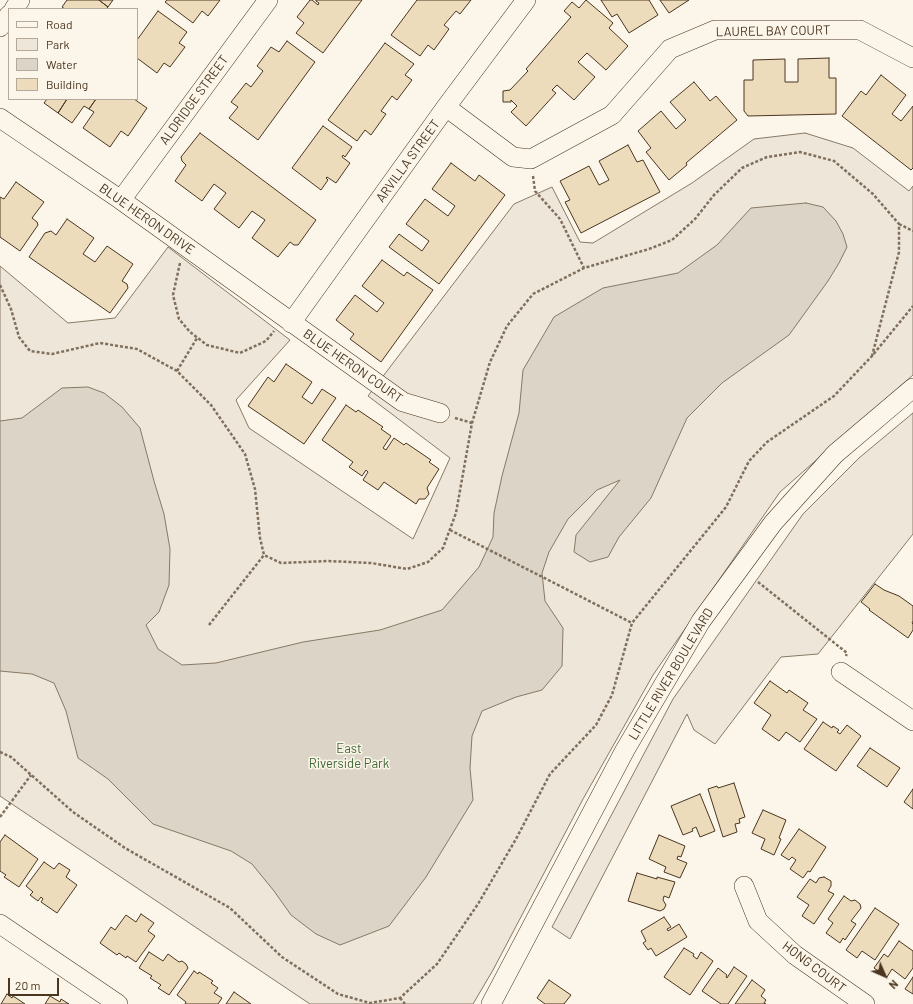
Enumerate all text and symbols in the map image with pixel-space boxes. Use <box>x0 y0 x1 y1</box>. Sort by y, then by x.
legend <box>8 8 138 100</box>
text: Road <box>46 17 73 31</box>
street label: LAUREL BAY COURT <box>716 22 830 40</box>
text: Park <box>46 37 70 51</box>
street label: ALDRIDGE STREET <box>156 52 232 148</box>
text: Water <box>46 57 77 71</box>
text: Building <box>46 77 88 91</box>
street label: ARVILLA STREET <box>373 117 443 205</box>
street label: BLUE HERON DRIVE <box>96 180 198 258</box>
street label: BLUE HERON COURT <box>300 326 406 406</box>
street label: LITTLE RIVER BOULEVARD <box>625 605 717 743</box>
park label: East Riverside Park <box>309 741 389 772</box>
street label: HONG COURT <box>779 938 849 996</box>
north arrow <box>865 956 905 996</box>
scale bar <box>10 970 61 996</box>
text: 20 m <box>15 978 41 992</box>
text: N <box>887 978 901 992</box>

